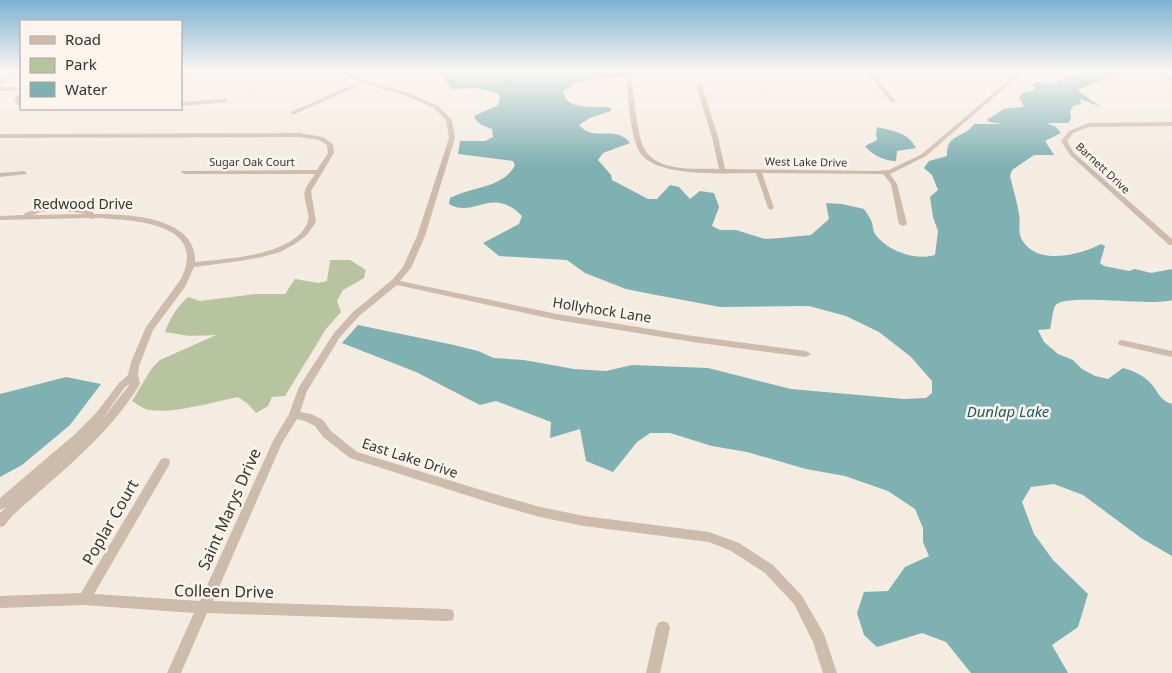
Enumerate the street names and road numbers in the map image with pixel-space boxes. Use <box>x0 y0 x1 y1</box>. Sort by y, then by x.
street label: Barnett Drive <box>1073 139 1134 197</box>
street label: West Lake Drive <box>765 153 847 170</box>
street label: Sugar Oak Court <box>209 154 295 169</box>
street label: Redwood Drive <box>33 194 133 213</box>
street label: Hollyhock Lane <box>551 292 653 327</box>
street label: East Lake Drive <box>360 433 461 482</box>
street label: Saint Marys Drive <box>192 445 266 573</box>
street label: Poplar Court <box>77 475 143 569</box>
street label: Colleen Drive <box>174 579 274 603</box>

